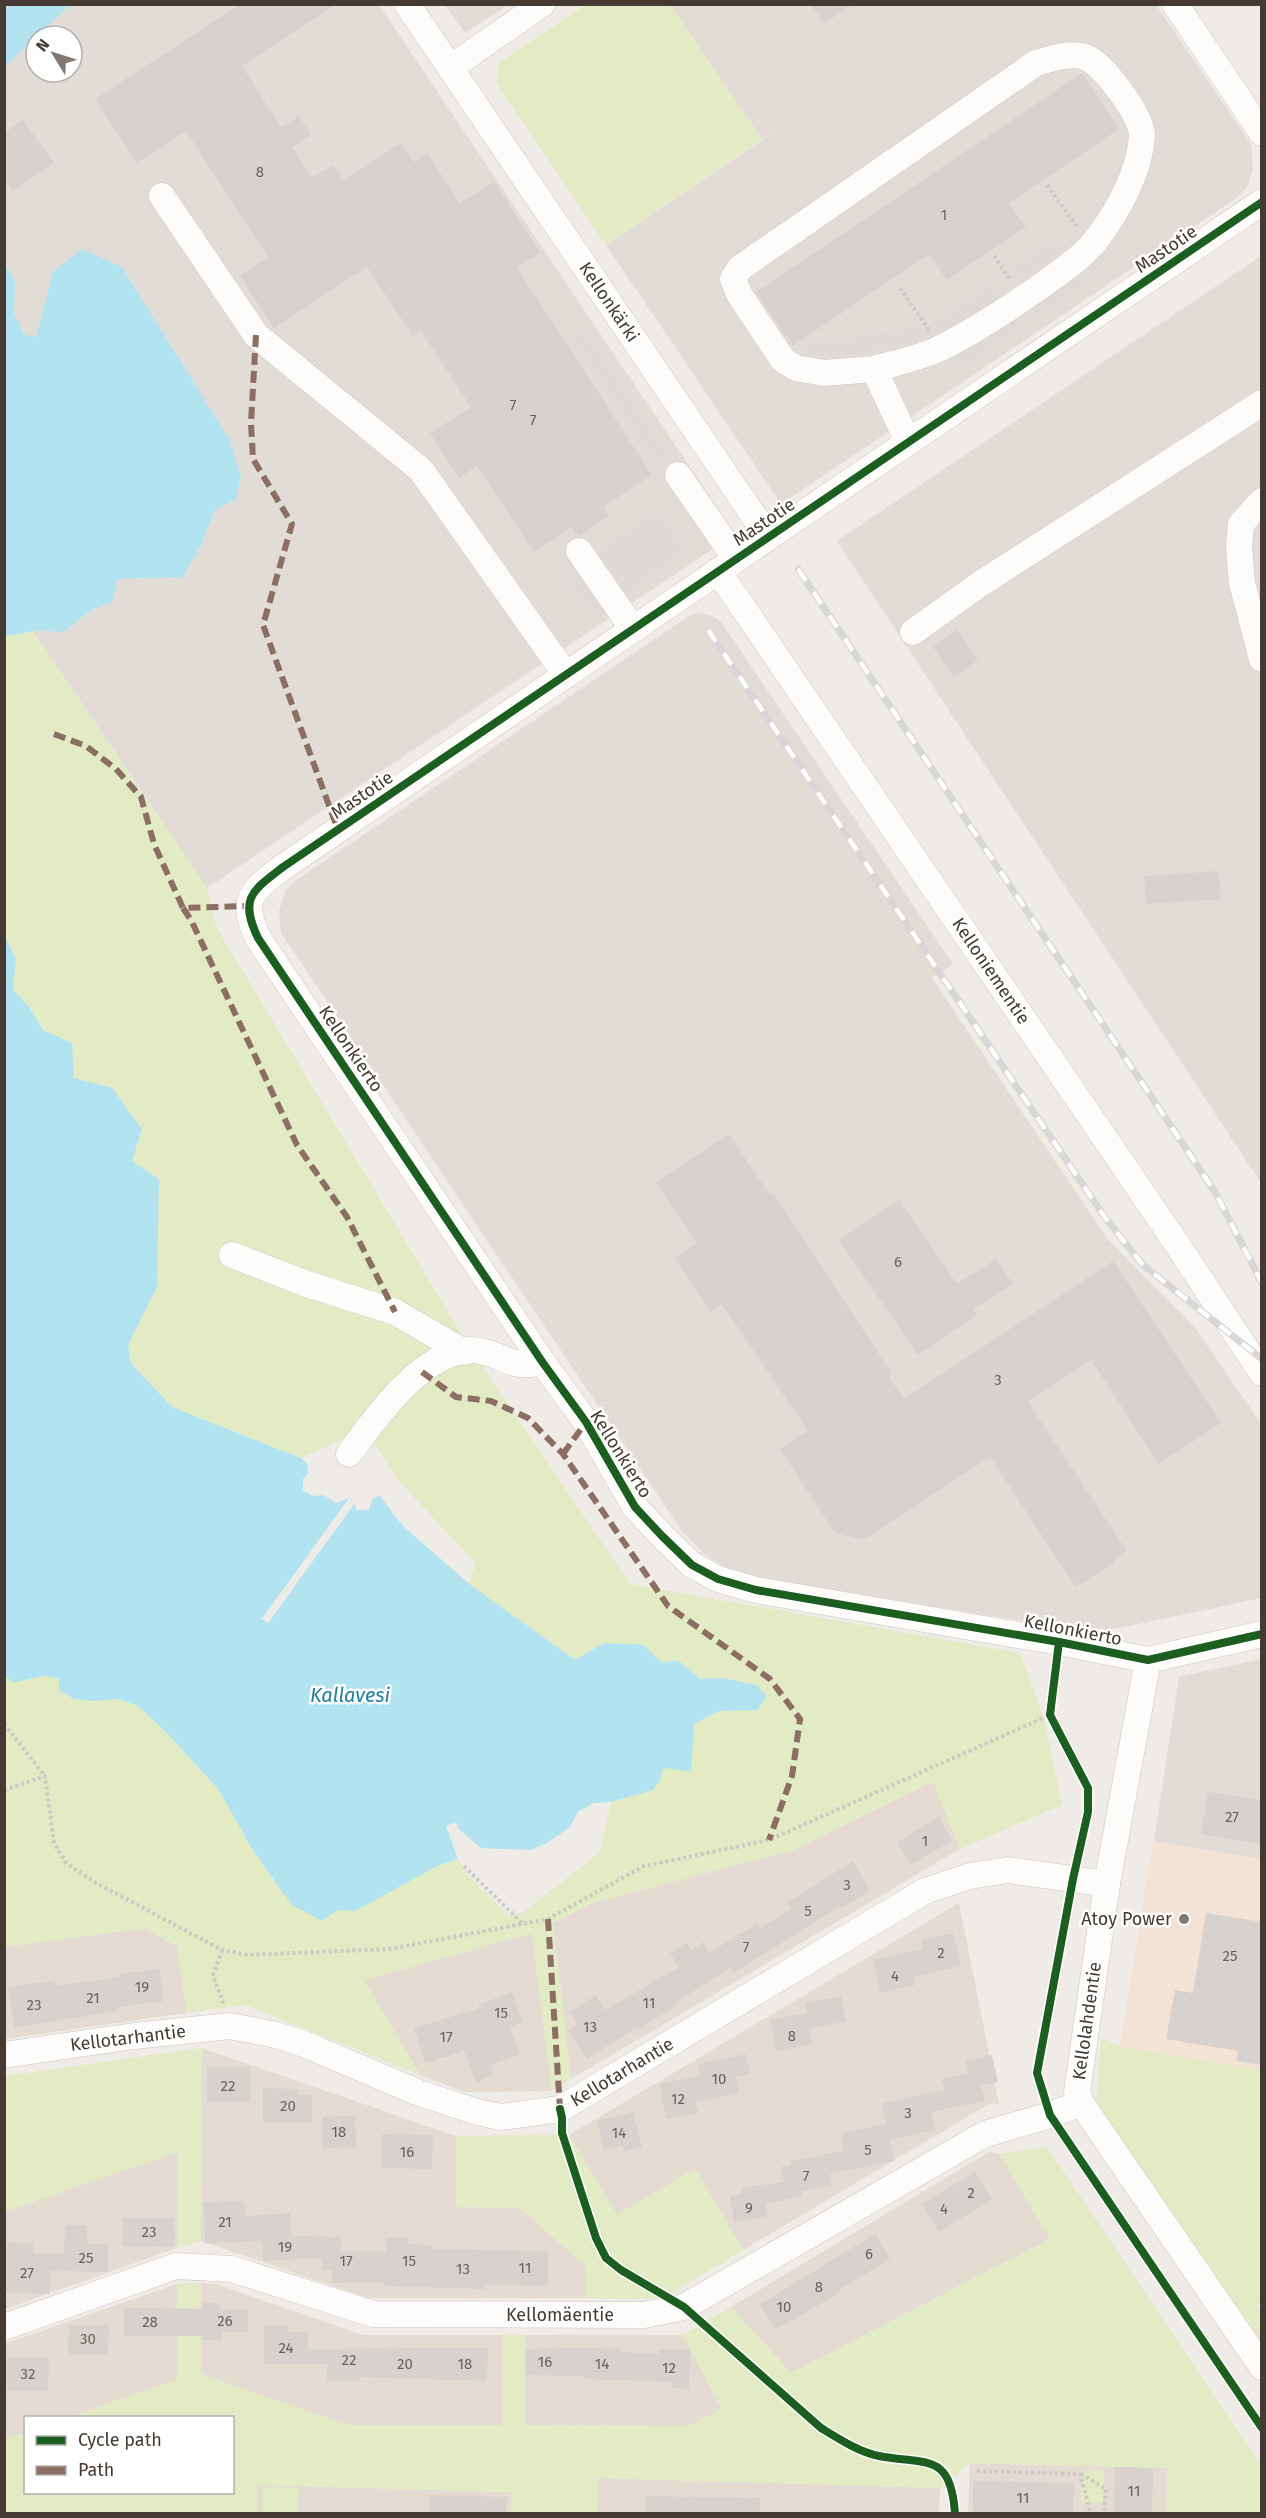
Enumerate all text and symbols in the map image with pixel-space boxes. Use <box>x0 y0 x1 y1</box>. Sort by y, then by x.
north arrow <box>24 24 84 84</box>
text: N <box>32 35 53 55</box>
house number: 8 <box>256 163 264 181</box>
house number: 1 <box>941 206 947 224</box>
street label: Mastotie <box>1131 220 1201 278</box>
street label: Kellonkärki <box>574 258 644 346</box>
house number: 7 <box>510 396 517 414</box>
house number: 7 <box>530 411 537 429</box>
street label: Mastotie <box>729 493 799 551</box>
street label: Mastotie <box>327 766 397 824</box>
street label: Kelloniementie <box>947 914 1035 1028</box>
street label: Kellonkierto <box>314 1002 388 1096</box>
house number: 6 <box>894 1253 902 1271</box>
house number: 3 <box>994 1371 1002 1389</box>
street label: Kellonkierto <box>585 1406 657 1502</box>
street label: Kellonkierto <box>1022 1610 1124 1650</box>
water label: Kallavesi <box>310 1683 391 1707</box>
house number: 27 <box>1225 1808 1239 1826</box>
house number: 1 <box>922 1832 928 1850</box>
house number: 3 <box>843 1876 851 1894</box>
house number: 5 <box>804 1902 812 1920</box>
place label: Atoy Power <box>1081 1908 1172 1930</box>
marker: Atoy Power <box>1177 1912 1191 1926</box>
house number: 7 <box>743 1938 750 1956</box>
house number: 2 <box>937 1944 945 1962</box>
house number: 25 <box>1223 1947 1237 1965</box>
street label: Kellolahdentie <box>1068 1960 1106 2082</box>
house number: 4 <box>891 1967 899 1985</box>
house number: 19 <box>135 1978 149 1996</box>
house number: 21 <box>86 1989 100 2007</box>
house number: 11 <box>643 1994 655 2012</box>
house number: 23 <box>27 1996 41 2014</box>
house number: 15 <box>494 2004 508 2022</box>
house number: 13 <box>583 2018 597 2036</box>
street label: Kellotarhantie <box>69 2020 187 2056</box>
house number: 8 <box>788 2027 796 2045</box>
house number: 17 <box>439 2028 453 2046</box>
street label: Kellotarhantie <box>566 2033 678 2111</box>
house number: 10 <box>712 2070 726 2088</box>
house number: 22 <box>221 2077 235 2095</box>
house number: 12 <box>671 2090 685 2108</box>
house number: 20 <box>280 2097 296 2115</box>
house number: 3 <box>904 2104 912 2122</box>
house number: 18 <box>332 2123 346 2141</box>
house number: 14 <box>612 2124 626 2142</box>
house number: 5 <box>864 2141 872 2159</box>
house number: 16 <box>400 2143 414 2161</box>
house number: 7 <box>803 2167 810 2185</box>
house number: 2 <box>967 2184 975 2202</box>
house number: 9 <box>745 2199 753 2217</box>
house number: 4 <box>940 2200 948 2218</box>
house number: 21 <box>218 2213 232 2231</box>
house number: 23 <box>142 2223 156 2241</box>
house number: 19 <box>278 2238 292 2256</box>
house number: 6 <box>865 2245 873 2263</box>
house number: 25 <box>79 2249 93 2267</box>
house number: 17 <box>339 2252 353 2270</box>
house number: 15 <box>402 2252 416 2270</box>
house number: 11 <box>519 2259 531 2277</box>
house number: 13 <box>456 2260 470 2278</box>
house number: 27 <box>20 2264 34 2282</box>
house number: 8 <box>815 2278 823 2296</box>
house number: 10 <box>777 2298 791 2316</box>
street label: Kellomäentie <box>506 2304 614 2326</box>
house number: 26 <box>217 2312 233 2330</box>
house number: 28 <box>142 2313 158 2331</box>
house number: 30 <box>80 2330 96 2348</box>
house number: 24 <box>278 2339 294 2357</box>
house number: 22 <box>342 2351 356 2369</box>
house number: 16 <box>538 2353 552 2371</box>
house number: 20 <box>397 2355 413 2373</box>
house number: 18 <box>458 2355 472 2373</box>
house number: 14 <box>595 2355 609 2373</box>
house number: 12 <box>662 2359 676 2377</box>
house number: 32 <box>21 2365 35 2383</box>
legend <box>24 2416 234 2494</box>
text: Cycle path <box>78 2429 162 2451</box>
text: Path <box>78 2459 114 2481</box>
house number: 11 <box>1128 2482 1140 2500</box>
house number: 11 <box>1017 2489 1029 2507</box>

